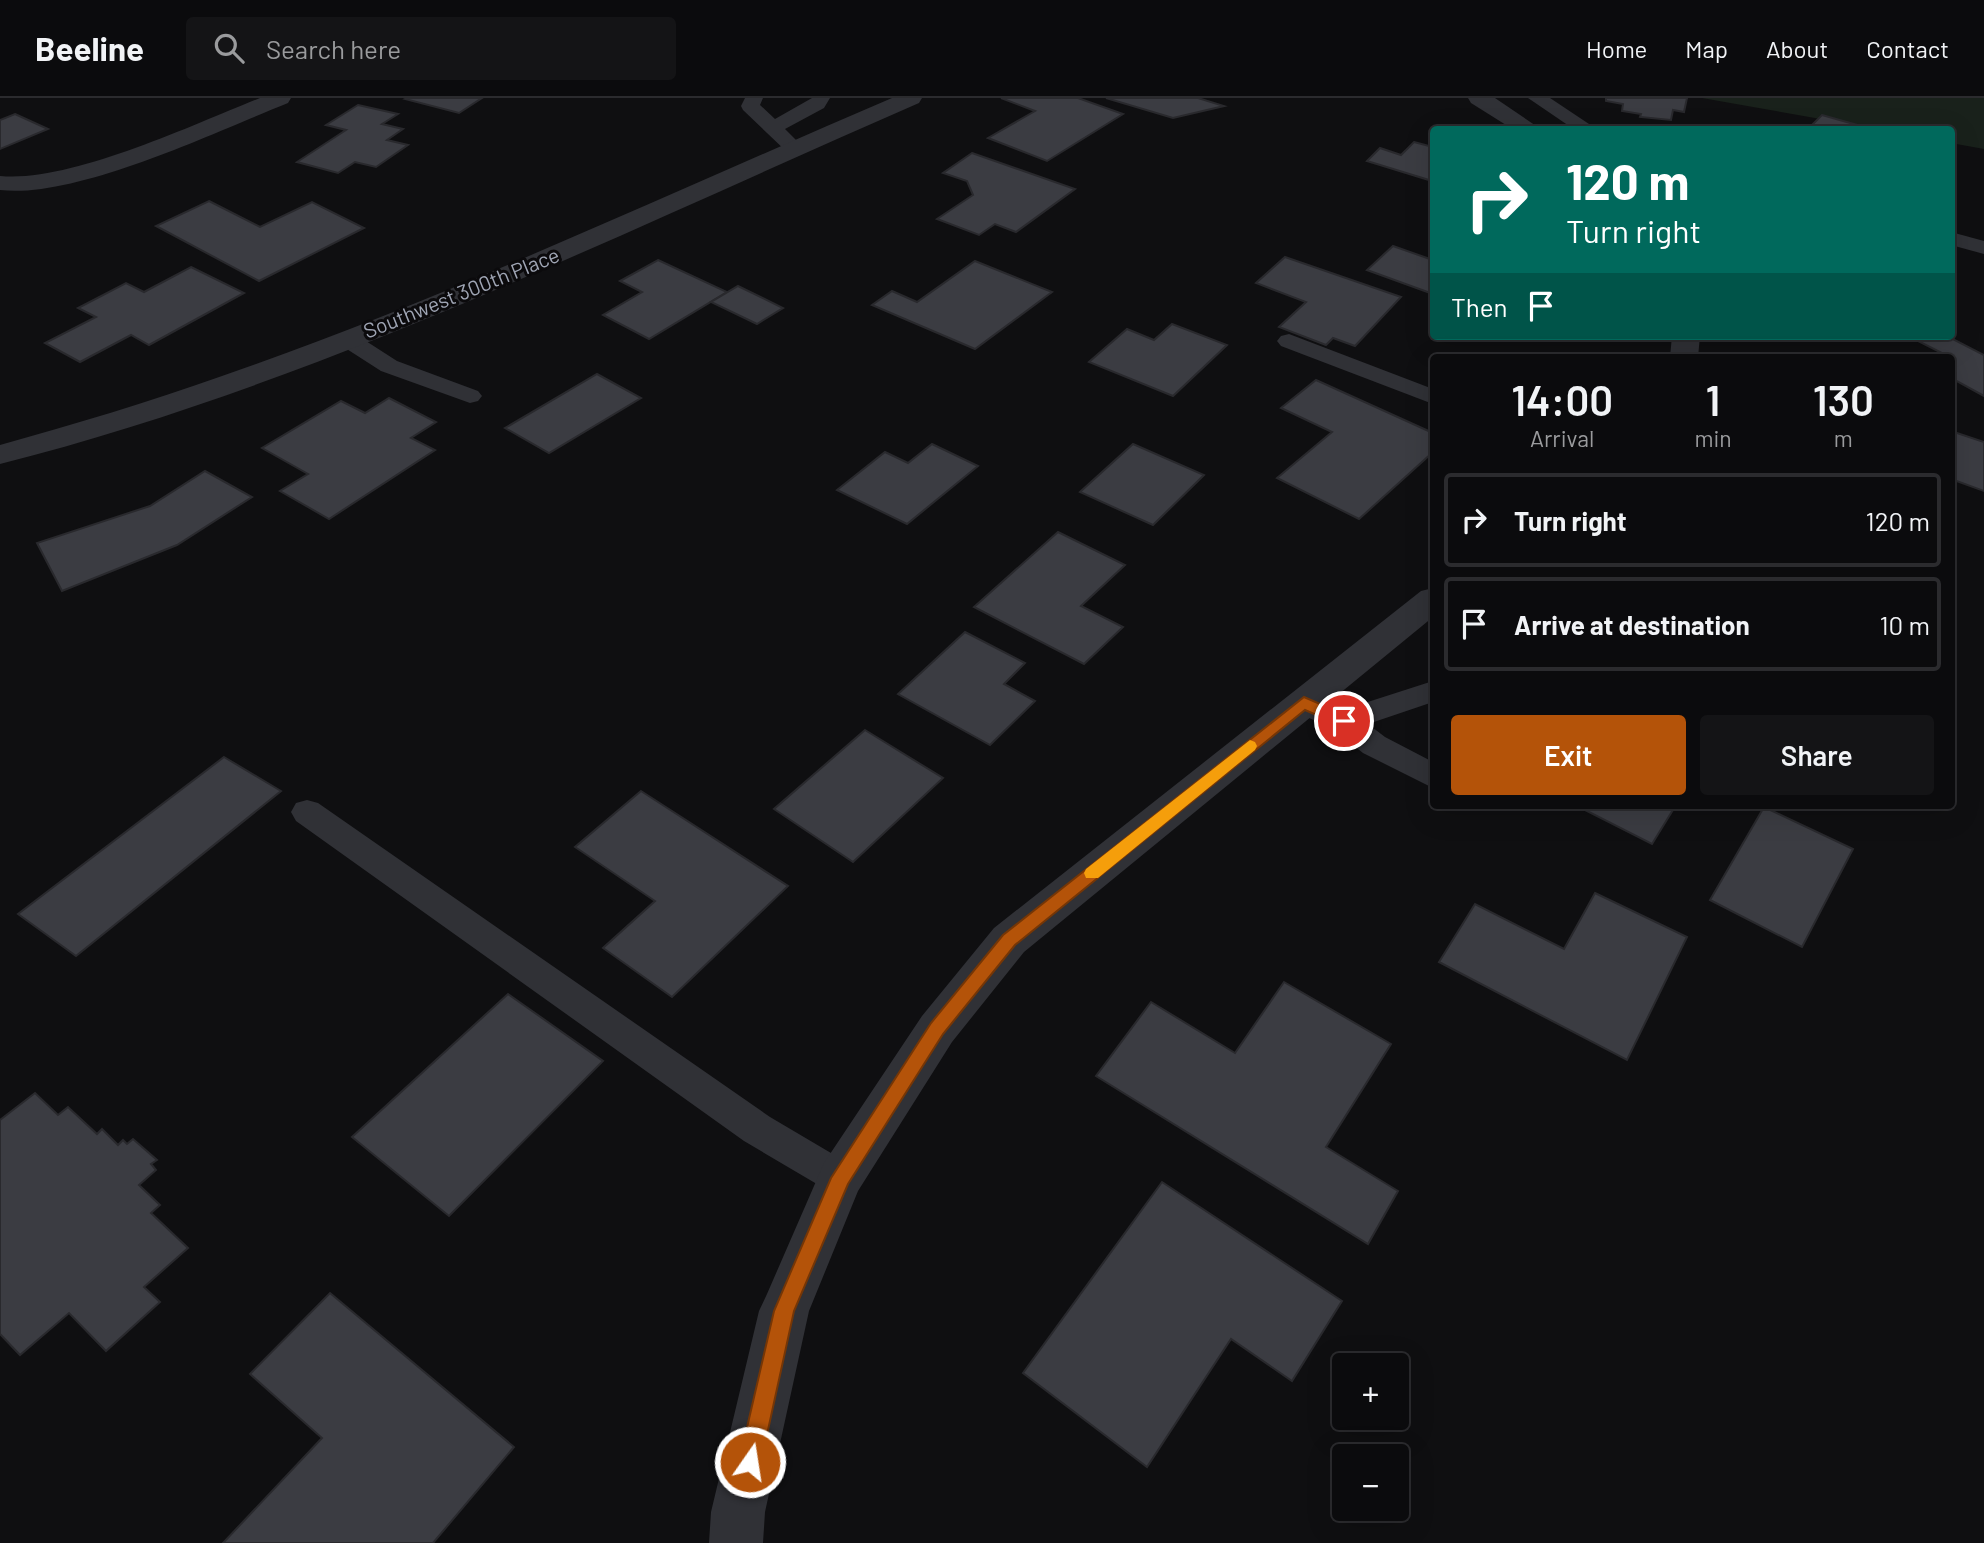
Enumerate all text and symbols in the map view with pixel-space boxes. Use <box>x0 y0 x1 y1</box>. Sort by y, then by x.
search box <box>186 17 676 80</box>
text: Beeline <box>35 28 144 68</box>
icon: search <box>210 29 248 67</box>
text: Search here <box>266 33 401 64</box>
text: Home <box>1586 34 1647 63</box>
text: Map <box>1685 34 1728 63</box>
text: About <box>1766 34 1828 63</box>
text: Contact <box>1866 34 1949 63</box>
text: 120 m <box>1566 151 1689 210</box>
icon: right <box>1451 154 1542 245</box>
text: Turn right <box>1566 211 1701 249</box>
street label: Southwest 300th Place <box>359 241 563 343</box>
icon: arrive <box>1522 287 1560 325</box>
text: Then <box>1451 291 1508 322</box>
text: 14:00 <box>1511 374 1613 424</box>
text: 1 <box>1706 374 1720 424</box>
text: 130 <box>1813 374 1874 424</box>
text: Arrival <box>1530 424 1594 452</box>
text: min <box>1694 424 1732 452</box>
text: m <box>1834 424 1853 452</box>
icon: right <box>1455 501 1493 539</box>
text: Turn right <box>1514 505 1627 536</box>
text: 120 m <box>1866 505 1930 536</box>
icon: arrive <box>1455 605 1493 643</box>
text: Arrive at destination <box>1514 609 1750 640</box>
text: 10 m <box>1880 609 1930 640</box>
pin <box>1314 691 1374 751</box>
icon: arrive <box>1325 702 1363 740</box>
button: Exit <box>1451 715 1686 795</box>
button: Share <box>1700 715 1934 795</box>
map controls <box>1332 1353 1409 1521</box>
button: + <box>1332 1353 1409 1430</box>
position arrow <box>713 1425 787 1499</box>
button: − <box>1332 1444 1409 1521</box>

